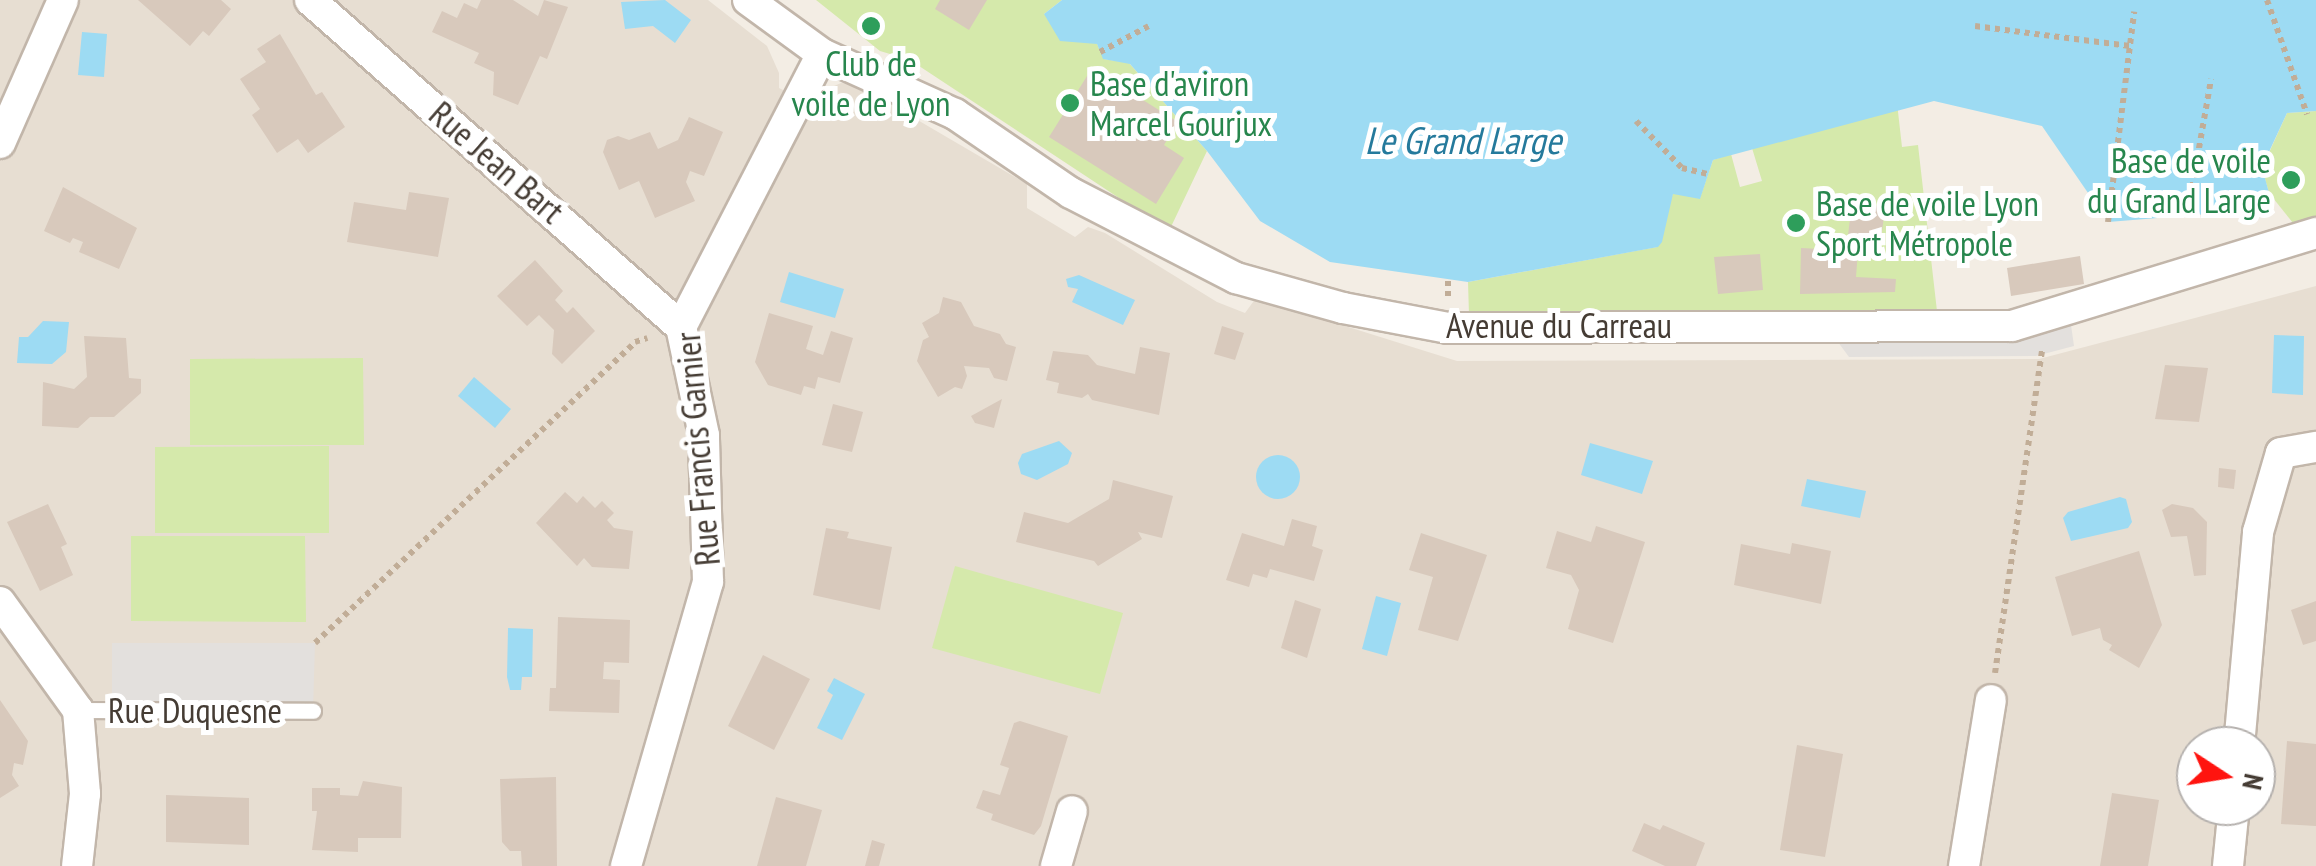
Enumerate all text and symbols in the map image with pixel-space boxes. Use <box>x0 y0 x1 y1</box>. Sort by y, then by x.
marker: Club de voile de Lyon <box>860 15 882 37</box>
place label: Club de voile de Lyon <box>792 42 950 124</box>
place label: Base d'aviron Marcel Gourjux <box>1090 62 1272 144</box>
street label: Rue Jean Bart <box>421 92 573 232</box>
marker: Base d'aviron Marcel Gourjux <box>1059 92 1081 114</box>
water label: Le Grand Large <box>1365 117 1561 163</box>
place label: Base de voile du Grand Large <box>2087 139 2271 221</box>
marker: Base de voile du Grand Large <box>2280 169 2302 191</box>
place label: Base de voile Lyon Sport Métropole <box>1816 182 2039 264</box>
marker: Base de voile Lyon Sport Métropole <box>1785 212 1807 234</box>
street label: Avenue du Carreau <box>1446 304 1672 346</box>
street label: Rue Francis Garnier <box>666 330 728 568</box>
street label: Rue Duquesne <box>108 689 282 731</box>
north arrow <box>2176 726 2276 826</box>
text: N <box>2234 771 2274 793</box>

